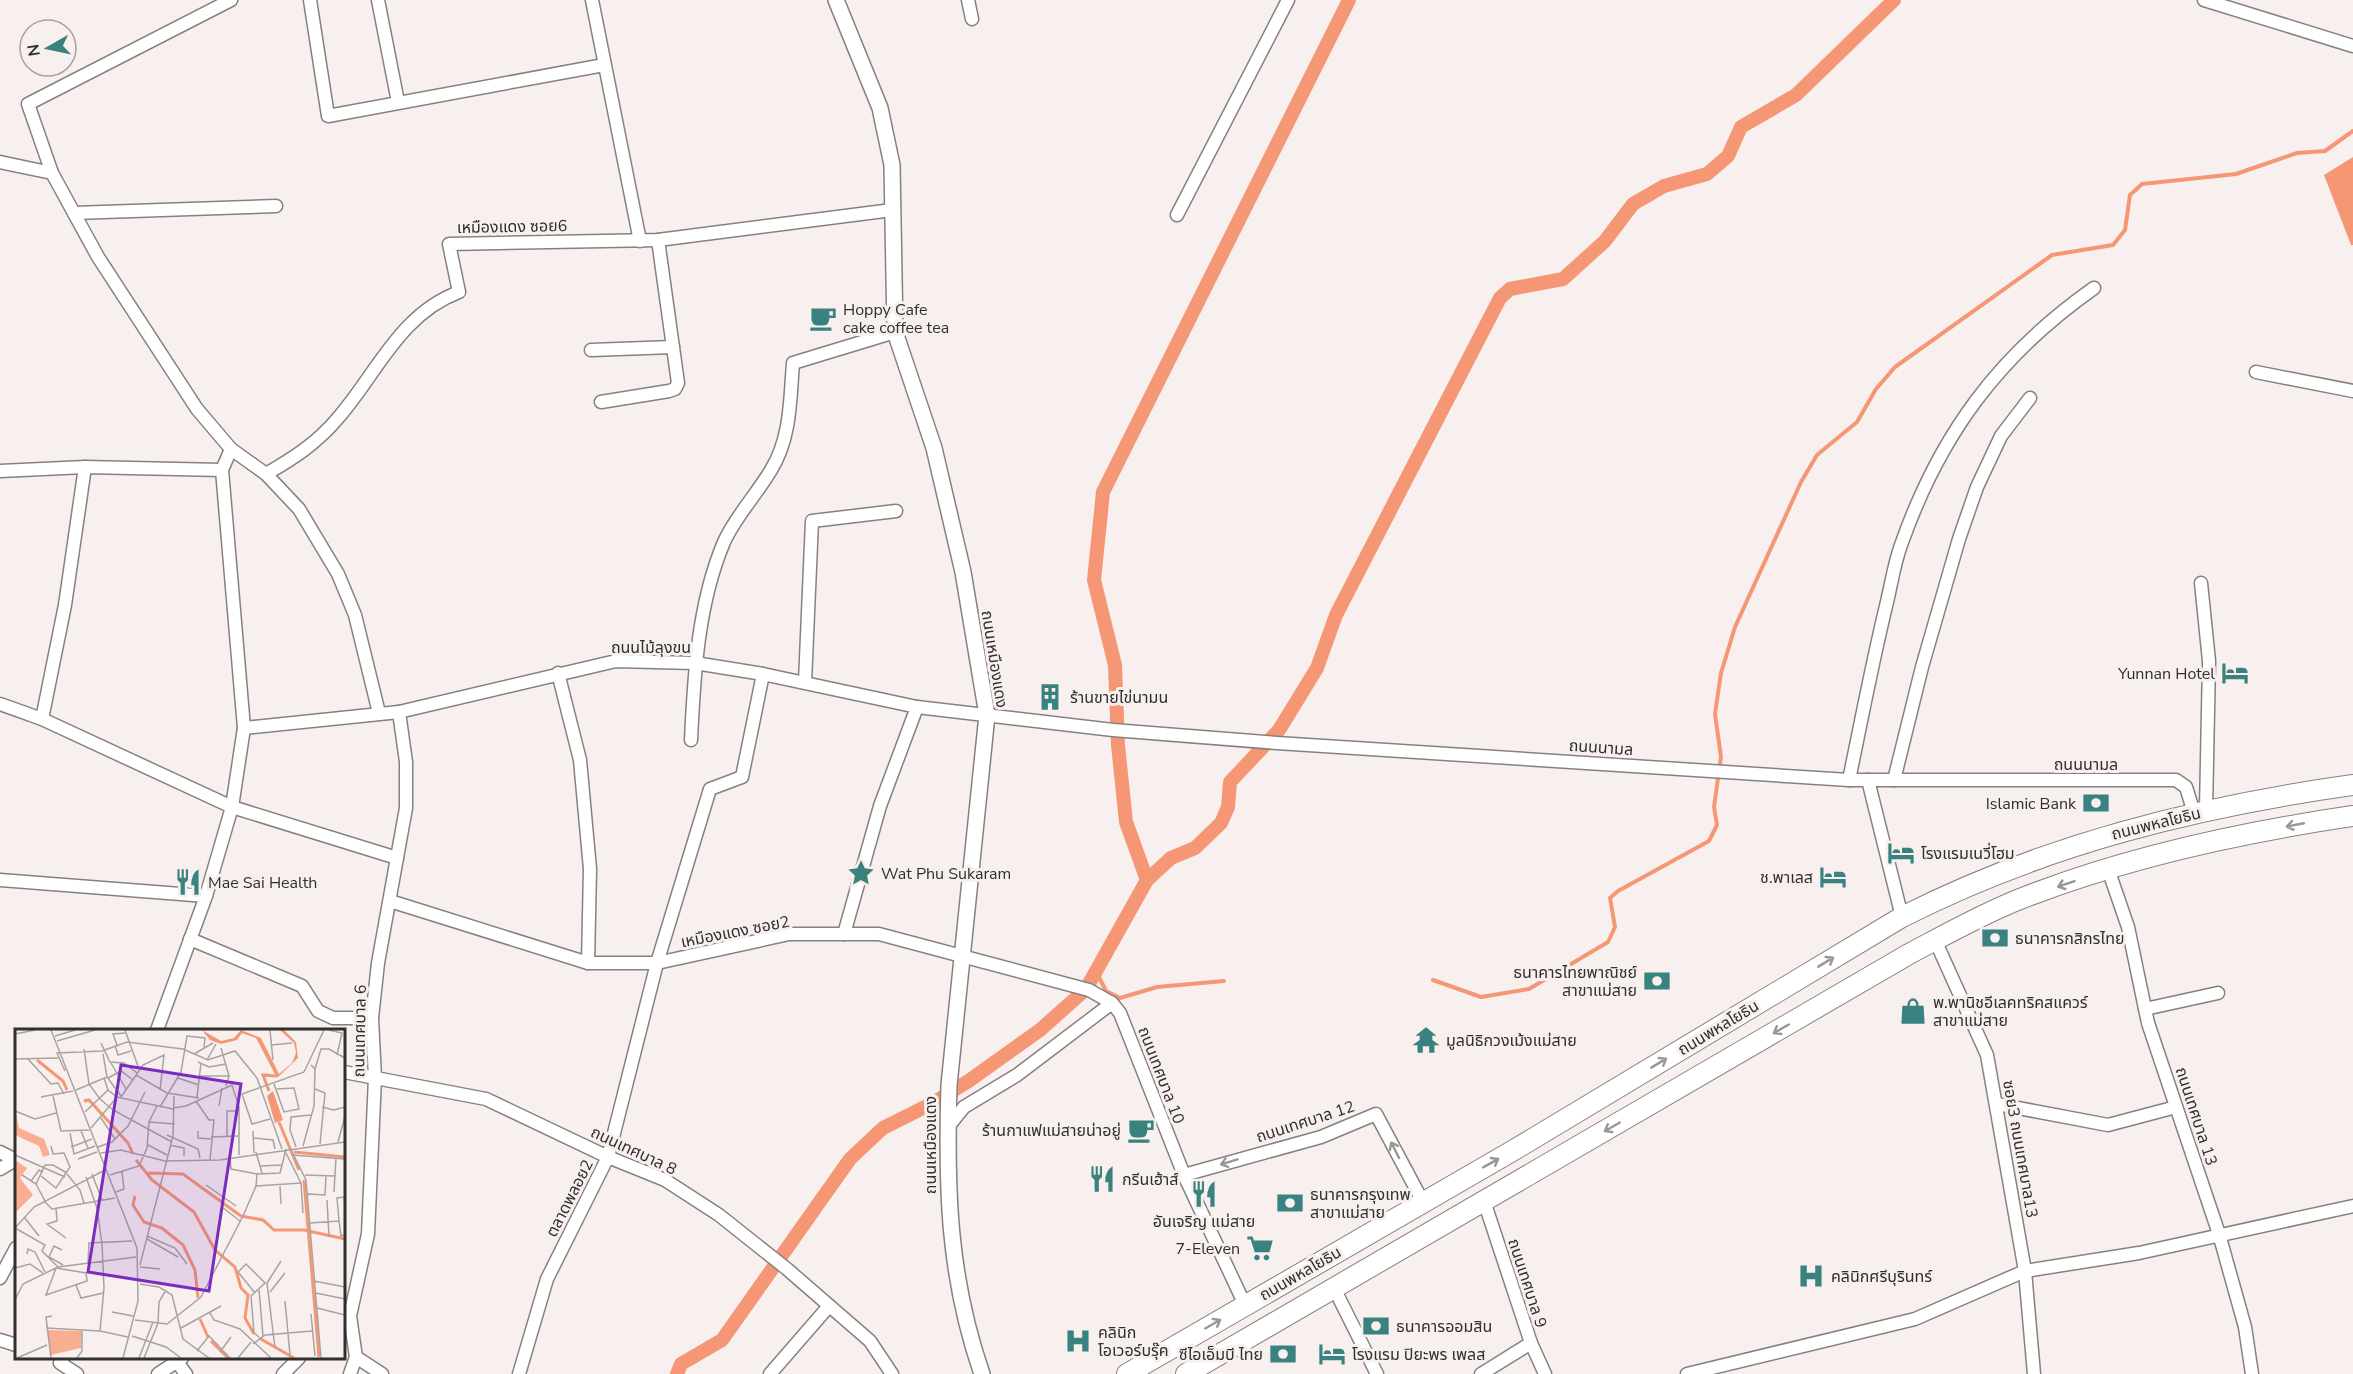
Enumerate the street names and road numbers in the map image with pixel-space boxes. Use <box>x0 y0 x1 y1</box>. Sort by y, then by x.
street label: เหมืองแดง ซอย6 <box>457 215 567 239</box>
street label: ถนนเหมืองแดง <box>975 609 1013 709</box>
street label: ถนนไม้ลุงขน <box>611 637 691 659</box>
street label: ถนนนามล <box>1568 735 1634 761</box>
street label: ถนนนามล <box>2054 754 2118 776</box>
street label: ถนนพหลโยธิน <box>2109 802 2203 846</box>
street label: เหมืองแดง ซอย2 <box>679 911 791 953</box>
street label: ถนนเทศบาล 6 <box>348 984 372 1078</box>
street label: ถนนพหลโยธิน <box>1674 995 1763 1061</box>
street label: ถนนเทศบาล 10 <box>1132 1024 1190 1127</box>
street label: ถนนเทศบาล 13 <box>2170 1064 2222 1168</box>
street label: ซอย3 ถนนเทศบาล13 <box>1997 1079 2043 1220</box>
street label: ถนนเหมืองแดง <box>920 1096 942 1194</box>
street label: ถนนเทศบาล 12 <box>1253 1096 1357 1148</box>
street label: ถนนเทศบาล 8 <box>587 1121 680 1180</box>
street label: ตลาดพลอย2 <box>541 1156 599 1241</box>
street label: ถนนเทศบาล 9 <box>1502 1236 1552 1331</box>
street label: ถนนพหลโยธิน <box>1255 1241 1346 1306</box>

